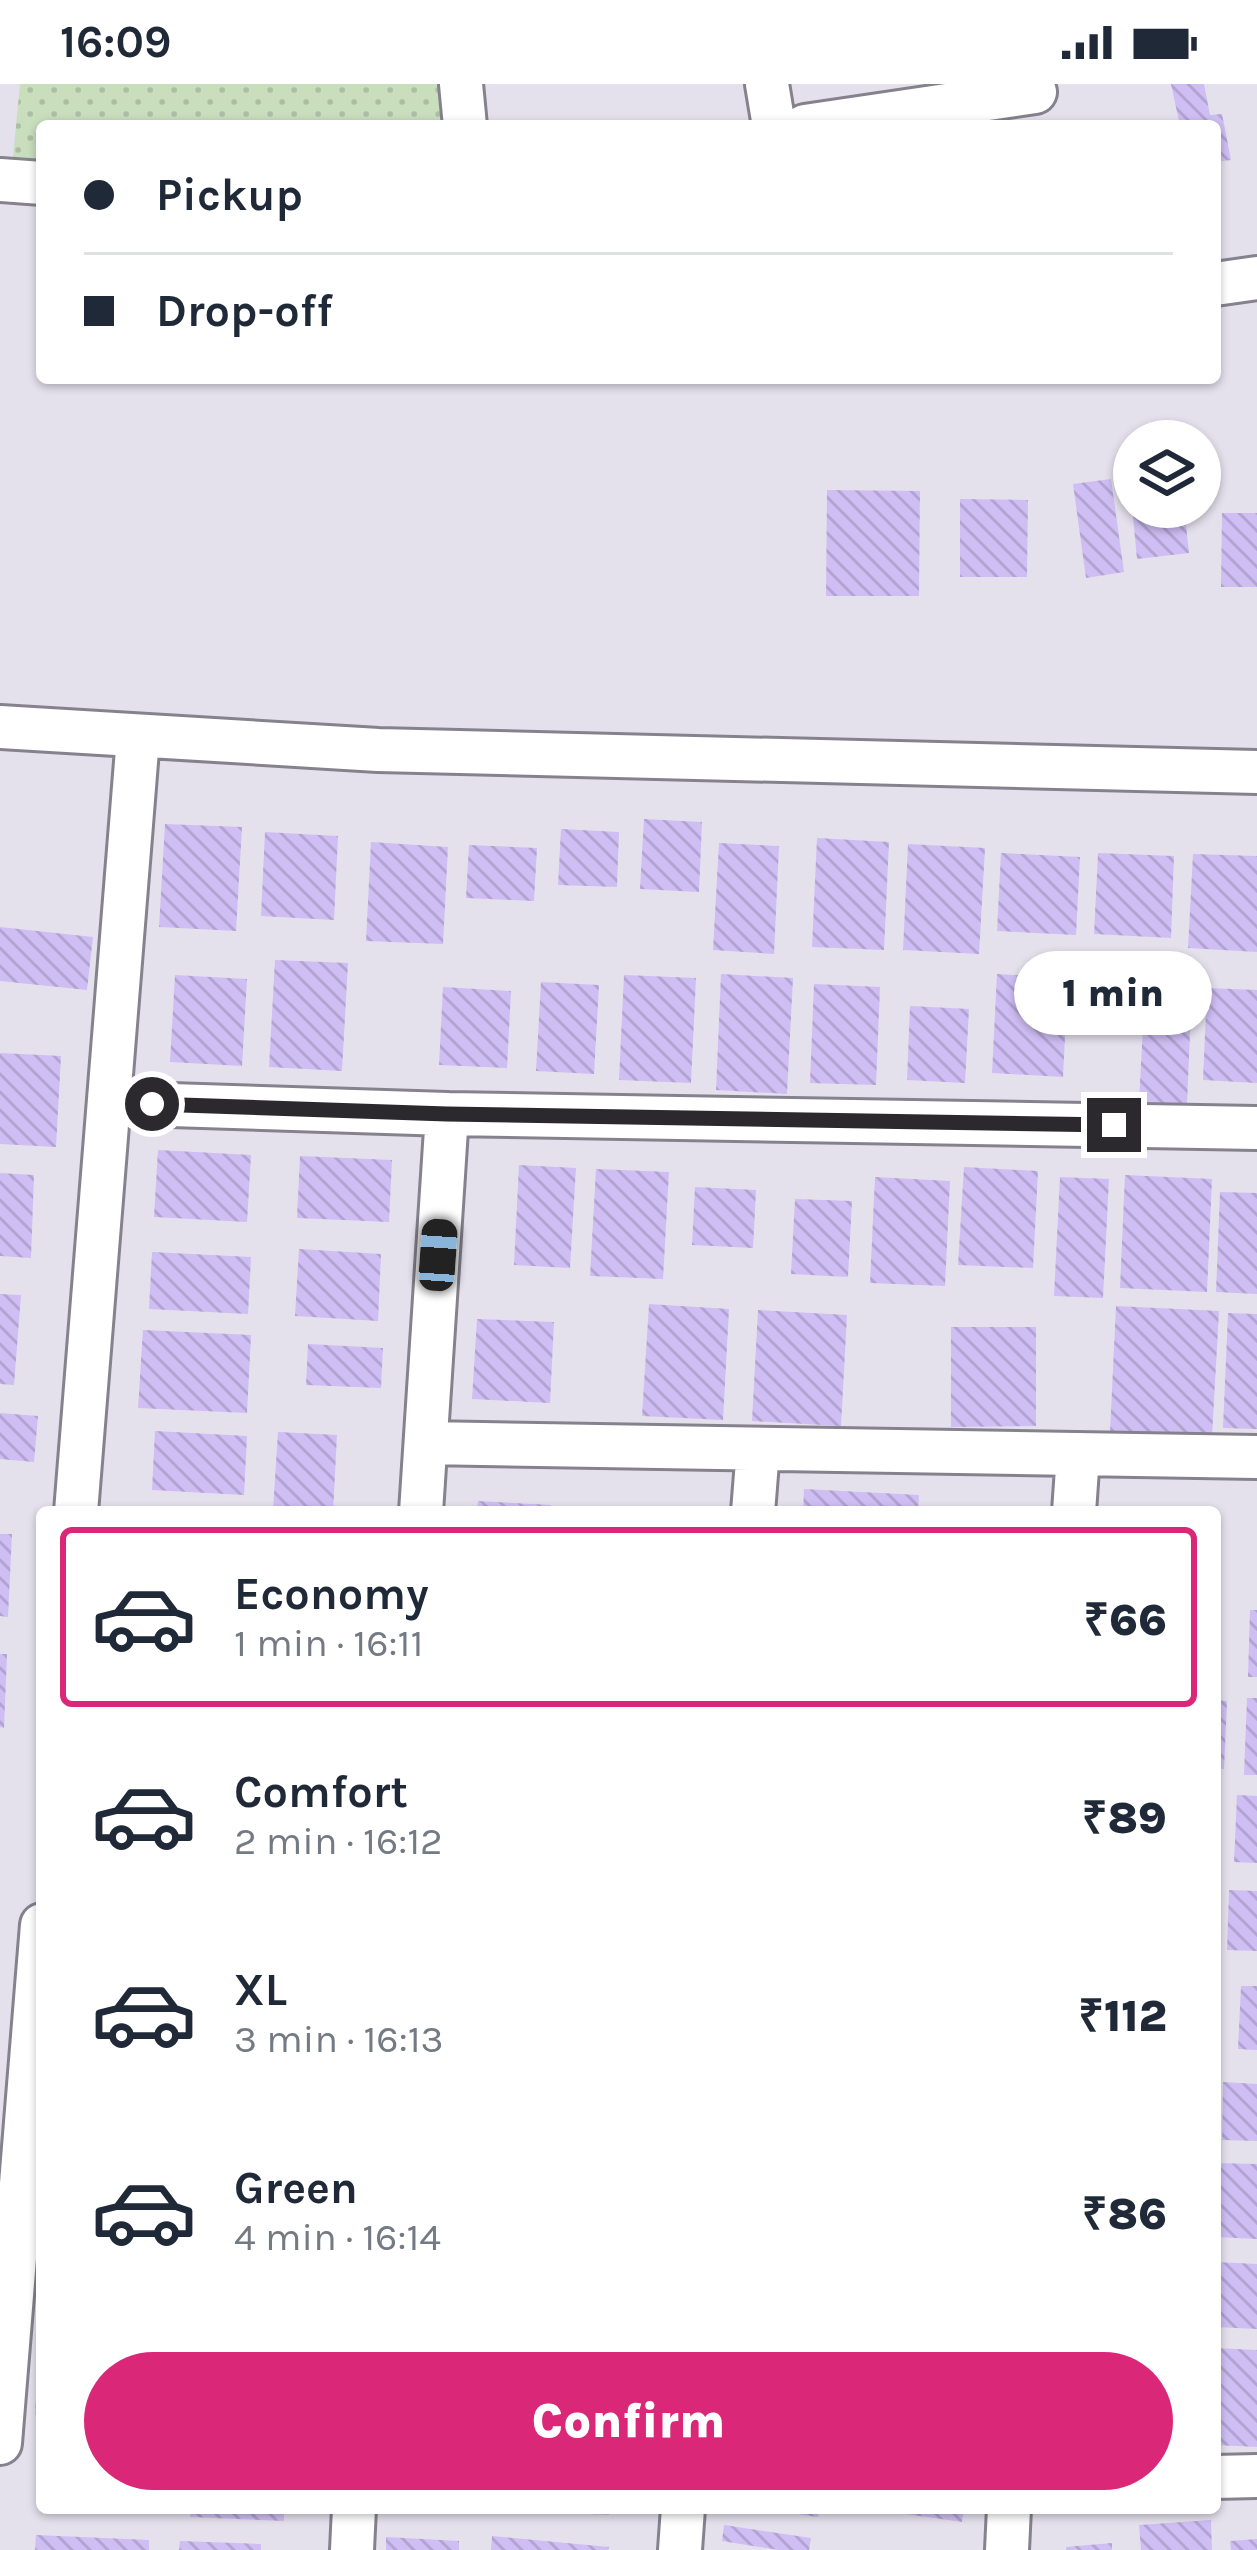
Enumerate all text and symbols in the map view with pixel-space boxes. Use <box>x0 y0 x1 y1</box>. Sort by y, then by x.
text: 16:09 <box>60 16 171 68</box>
text: Pickup <box>156 169 303 221</box>
text: Drop-off <box>156 285 333 337</box>
map controls <box>1113 420 1221 528</box>
button: layers <box>1113 420 1221 528</box>
callout: 1 min <box>1015 951 1213 1035</box>
text: 1 min <box>1062 970 1164 1016</box>
route start <box>125 1077 179 1131</box>
route end <box>1087 1098 1141 1152</box>
car <box>418 1218 458 1292</box>
icon: car <box>90 1563 198 1671</box>
text: Economy <box>234 1568 429 1620</box>
text: ₹66 <box>1083 1594 1167 1646</box>
text: 1 min · 16:11 <box>234 1620 423 1666</box>
icon: car <box>90 1761 198 1869</box>
text: Comfort <box>234 1766 408 1818</box>
text: ₹89 <box>1082 1792 1167 1844</box>
text: 2 min · 16:12 <box>234 1818 443 1864</box>
icon: car <box>90 1959 198 2067</box>
text: XL <box>234 1964 287 2016</box>
text: ₹112 <box>1078 1990 1167 2042</box>
text: 3 min · 16:13 <box>234 2016 444 2062</box>
icon: car <box>90 2157 198 2265</box>
text: Green <box>234 2162 358 2214</box>
text: ₹86 <box>1082 2188 1167 2240</box>
text: 4 min · 16:14 <box>234 2214 441 2260</box>
button: Confirm <box>84 2352 1173 2490</box>

